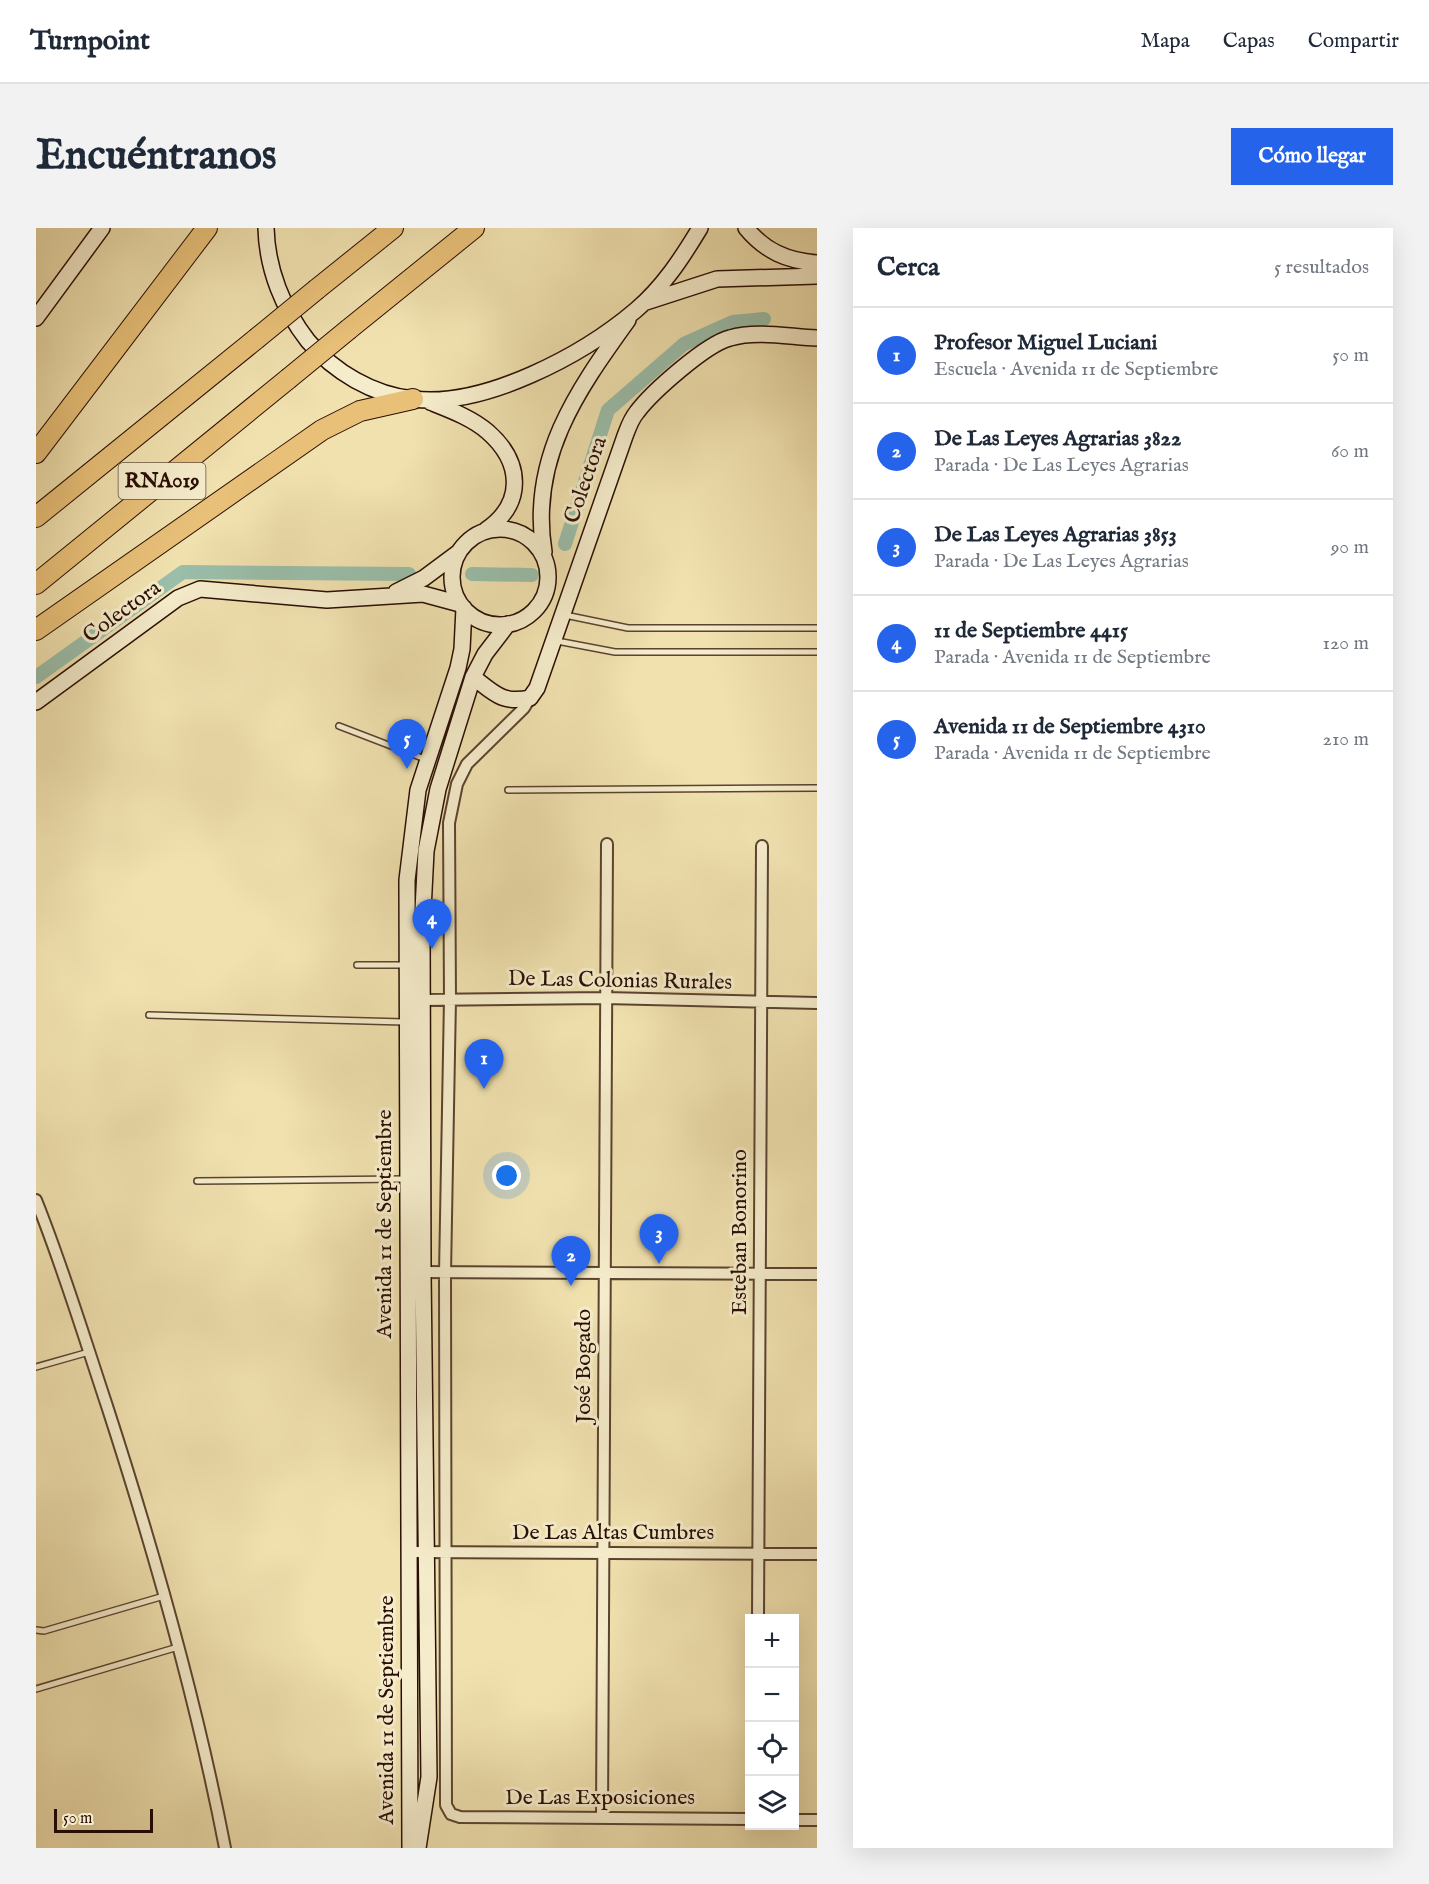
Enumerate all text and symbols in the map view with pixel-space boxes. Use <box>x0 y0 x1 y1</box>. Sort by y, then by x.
text: Turnpoint <box>30 24 150 59</box>
text: Mapa <box>1141 28 1190 55</box>
text: Capas <box>1223 28 1275 55</box>
text: Compartir <box>1308 28 1399 55</box>
button: Cómo llegar <box>1231 128 1393 185</box>
text: Encuéntranos <box>36 130 277 183</box>
text: Cerca <box>877 251 939 284</box>
text: 5 resultados <box>1274 255 1369 280</box>
text: Profesor Miguel Luciani <box>934 329 1157 357</box>
text: 1 <box>893 343 900 368</box>
text: 50 m <box>1332 343 1369 368</box>
text: Escuela · Avenida 11 de Septiembre <box>934 357 1219 382</box>
text: De Las Leyes Agrarias 3822 <box>934 425 1181 453</box>
street label: Colectora <box>558 433 614 527</box>
text: 2 <box>892 439 901 464</box>
text: 60 m <box>1331 439 1369 464</box>
text: Parada · De Las Leyes Agrarias <box>934 453 1189 478</box>
road number: RNA019 <box>118 463 206 499</box>
text: De Las Leyes Agrarias 3853 <box>934 521 1177 549</box>
text: 3 <box>893 535 900 560</box>
text: 90 m <box>1331 535 1369 560</box>
text: Parada · De Las Leyes Agrarias <box>934 549 1189 574</box>
street label: Colectora <box>77 574 167 650</box>
text: 11 de Septiembre 4415 <box>934 617 1128 645</box>
text: 4 <box>892 631 901 656</box>
text: 120 m <box>1323 631 1369 656</box>
text: Parada · Avenida 11 de Septiembre <box>934 645 1211 670</box>
text: Avenida 11 de Septiembre 4310 <box>934 713 1206 741</box>
pin: 5 <box>388 720 427 769</box>
text: 5 <box>893 727 900 752</box>
text: 210 m <box>1323 727 1369 752</box>
text: Parada · Avenida 11 de Septiembre <box>934 741 1211 766</box>
pin: 4 <box>412 900 452 949</box>
street label: De Las Colonias Rurales <box>508 965 732 997</box>
pin: 1 <box>464 1040 504 1089</box>
street label: Avenida 11 de Septiembre <box>371 1109 399 1340</box>
street label: Esteban Bonorino <box>726 1149 754 1315</box>
your location <box>492 1161 521 1190</box>
pin: 3 <box>640 1214 678 1264</box>
pin: 2 <box>552 1236 590 1286</box>
street label: José Bogado <box>570 1309 598 1426</box>
street label: De Las Altas Cumbres <box>512 1519 714 1547</box>
street label: Avenida 11 de Septiembre <box>373 1595 401 1826</box>
map controls <box>745 1614 799 1830</box>
button: + <box>745 1614 799 1668</box>
button: − <box>745 1668 799 1722</box>
button: locate <box>745 1722 799 1776</box>
button: layers <box>745 1776 799 1830</box>
street label: De Las Exposiciones <box>505 1784 695 1812</box>
scale bar <box>54 1806 153 1834</box>
text: 50 m <box>63 1809 92 1829</box>

